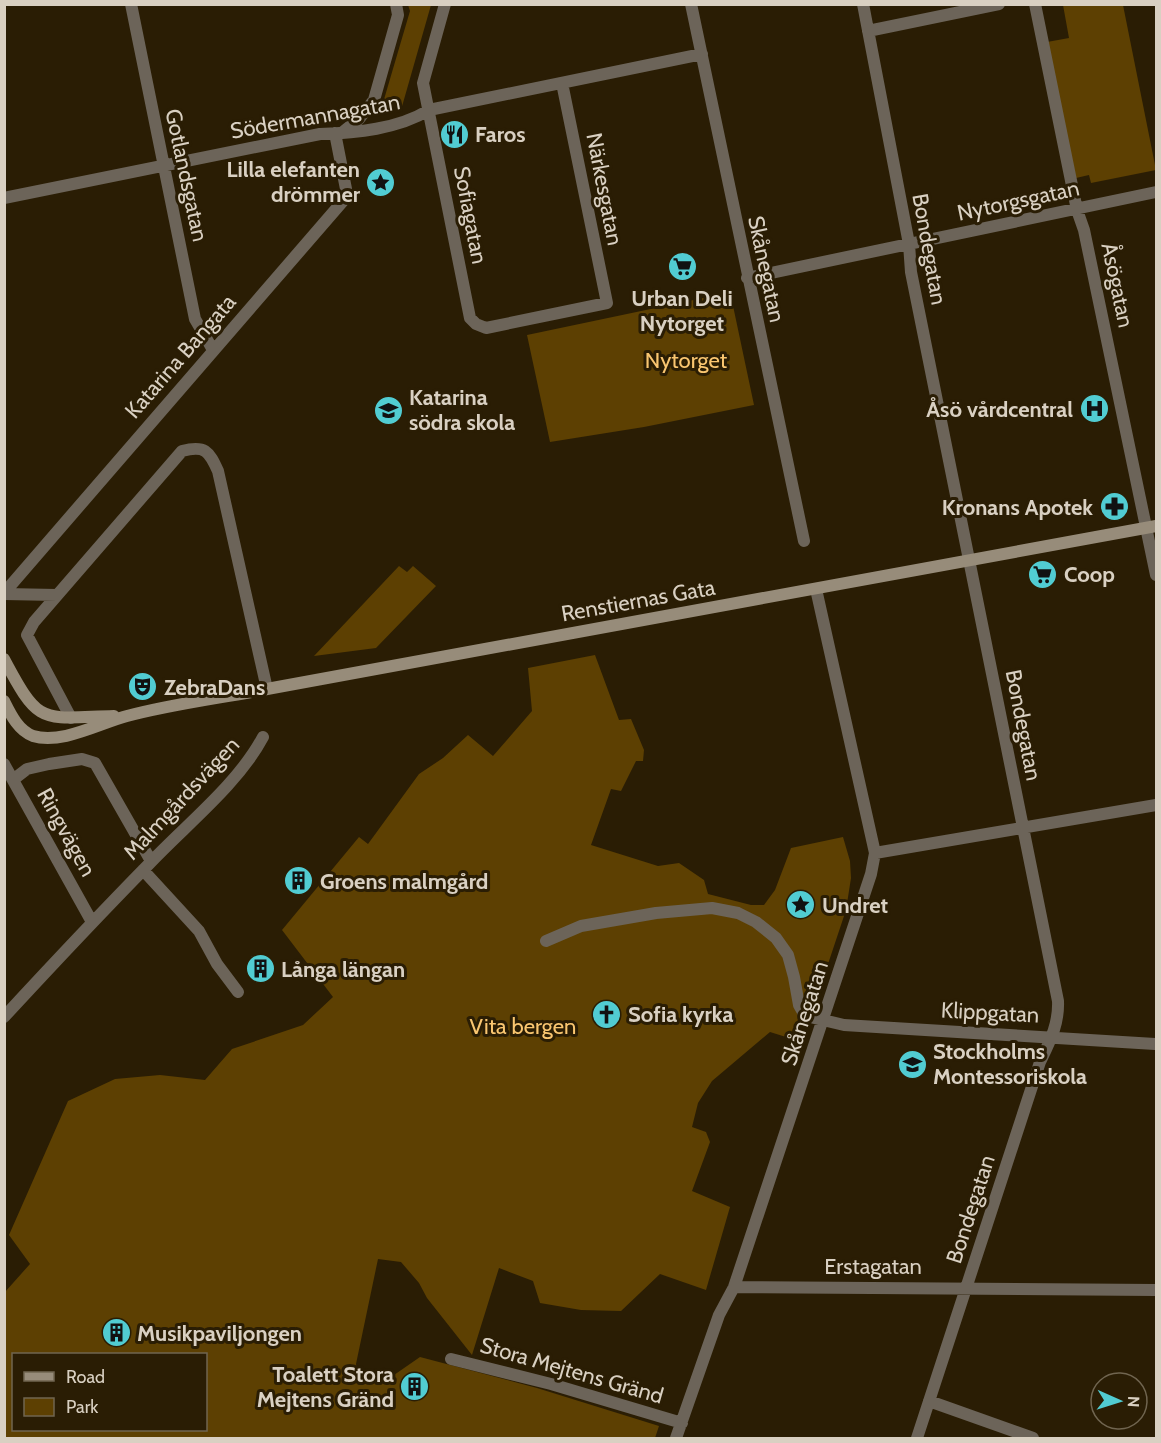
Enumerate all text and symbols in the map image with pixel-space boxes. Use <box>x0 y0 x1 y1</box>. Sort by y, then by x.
street label: Södermannagatan <box>228 88 402 145</box>
street label: Gotlandsgatan <box>159 106 214 244</box>
restaurant icon: Faros <box>438 118 470 150</box>
place label: Faros <box>475 121 526 148</box>
street label: Närkesgatan <box>580 131 629 248</box>
place label: Lilla elefanten drömmer <box>227 156 361 208</box>
street label: Sofiagatan <box>448 164 493 266</box>
place icon: Lilla elefanten drömmer <box>365 166 397 198</box>
street label: Nytorgsgatan <box>955 174 1082 227</box>
street label: Bondegatan <box>906 191 953 307</box>
street label: Skånegatan <box>742 213 791 325</box>
street label: Åsögatan <box>1095 240 1140 330</box>
supermarket icon: Urban Deli Nytorget <box>666 250 698 282</box>
place label: Urban Deli Nytorget <box>631 285 733 337</box>
street label: Katarina Bangata <box>119 288 242 424</box>
park label: Nytorget <box>645 347 728 374</box>
place label: Katarina södra skola <box>409 384 515 436</box>
hospital icon: Åsö vårdcentral <box>1078 393 1110 425</box>
school or university icon: Katarina södra skola <box>372 394 404 426</box>
place label: Åsö vårdcentral <box>926 396 1073 423</box>
pharmacy icon: Kronans Apotek <box>1098 491 1130 523</box>
place label: Kronans Apotek <box>942 494 1093 521</box>
supermarket icon: Coop <box>1027 558 1059 590</box>
place label: Coop <box>1064 561 1115 588</box>
street label: Renstiernas Gata <box>559 574 718 627</box>
street label: Bondegatan <box>1000 667 1048 783</box>
theatre icon: ZebraDans <box>127 671 159 703</box>
place label: ZebraDans <box>164 674 265 701</box>
street label: Malmgårdsvägen <box>118 731 245 865</box>
street label: Ringvägen <box>31 783 102 881</box>
building icon: Groens malmgård <box>283 865 315 897</box>
place label: Groens malmgård <box>320 868 488 895</box>
place icon: Undret <box>785 889 817 921</box>
place label: Undret <box>822 892 889 919</box>
building icon: Långa längan <box>244 953 276 985</box>
place label: Långa längan <box>281 956 405 983</box>
street label: Skånegatan <box>775 958 834 1069</box>
street label: Klippgatan <box>940 996 1040 1029</box>
church icon: Sofia kyrka <box>591 998 623 1030</box>
place label: Sofia kyrka <box>628 1001 733 1028</box>
park label: Vita bergen <box>470 1013 576 1040</box>
place label: Stockholms Montessoriskola <box>933 1038 1087 1090</box>
school or university icon: Stockholms Montessoriskola <box>896 1048 928 1080</box>
street label: Bondegatan <box>940 1151 1001 1267</box>
street label: Erstagatan <box>824 1253 922 1280</box>
building icon: Musikpaviljongen <box>100 1317 132 1349</box>
place label: Musikpaviljongen <box>137 1320 302 1347</box>
street label: Stora Mejtens Gränd <box>477 1331 667 1410</box>
legend <box>12 1353 207 1431</box>
place label: Toalett Stora Mejtens Gränd <box>257 1361 394 1413</box>
text: Road <box>66 1366 105 1388</box>
building icon: Toalett Stora Mejtens Gränd <box>399 1371 431 1403</box>
north arrow <box>1089 1371 1149 1431</box>
text: Park <box>66 1396 99 1418</box>
text: N <box>1124 1396 1143 1408</box>

